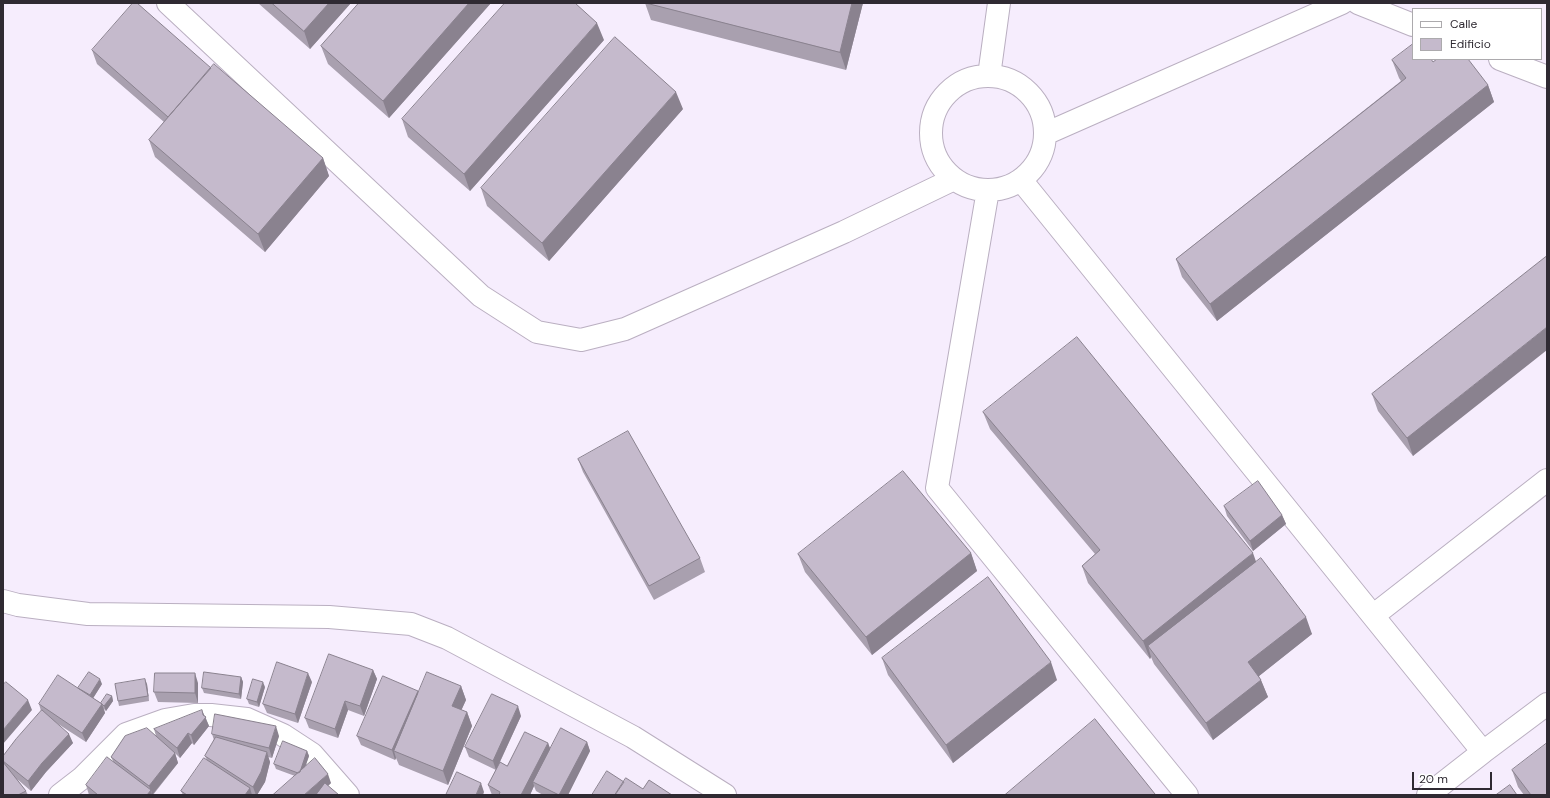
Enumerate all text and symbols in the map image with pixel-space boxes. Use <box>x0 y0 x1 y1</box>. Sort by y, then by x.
legend <box>1412 8 1542 60</box>
text: Calle <box>1450 16 1477 32</box>
text: Edificio <box>1450 36 1491 52</box>
scale bar <box>1414 764 1494 790</box>
text: 20 m <box>1419 771 1448 787</box>

